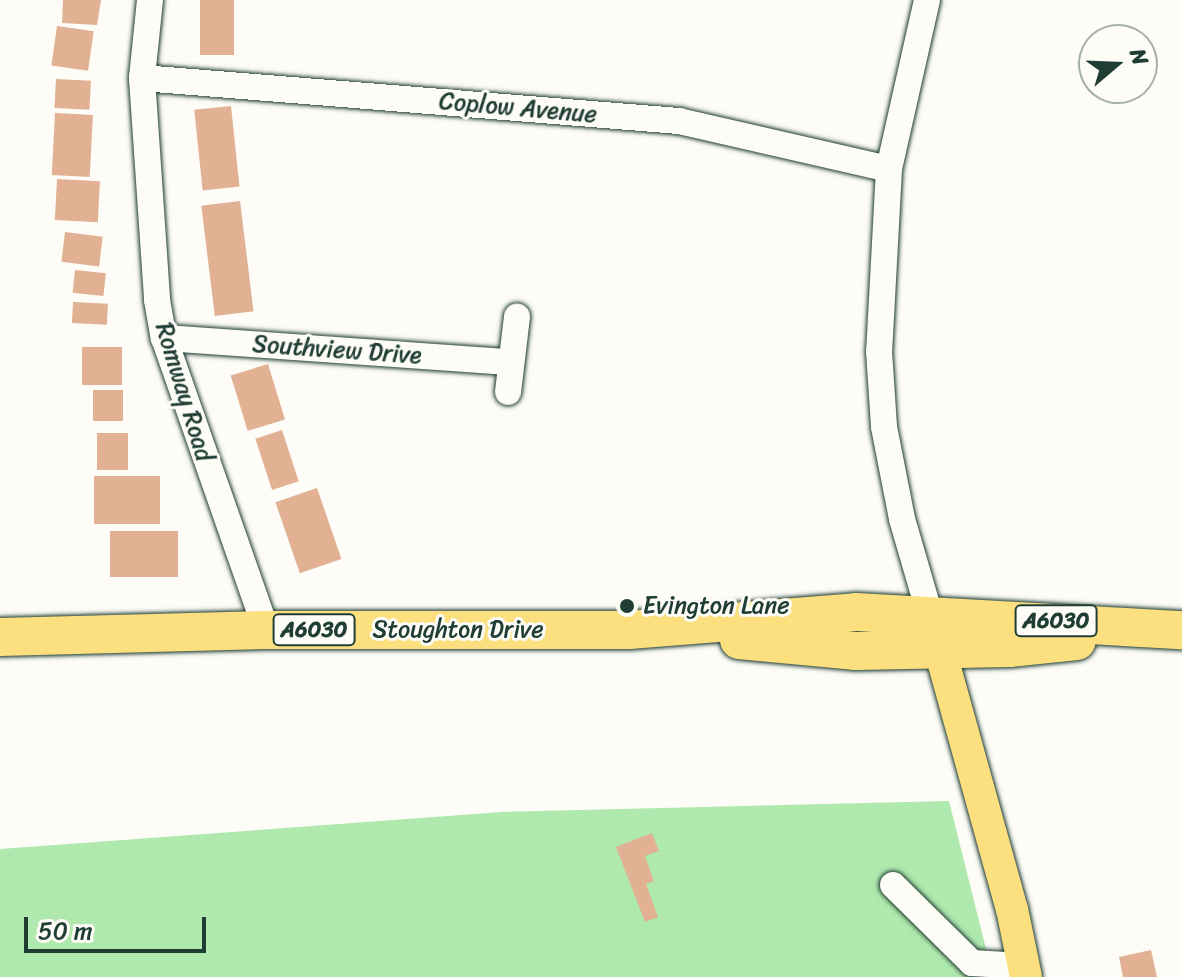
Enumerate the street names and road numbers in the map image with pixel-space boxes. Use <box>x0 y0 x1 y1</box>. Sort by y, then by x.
street label: Coplow Avenue <box>438 87 598 129</box>
street label: Romway Road <box>149 319 219 465</box>
street label: Southview Drive <box>251 330 423 370</box>
road number: A6030 <box>1014 603 1098 639</box>
road number: A6030 <box>272 612 356 648</box>
street label: Stoughton Drive <box>372 616 544 644</box>

